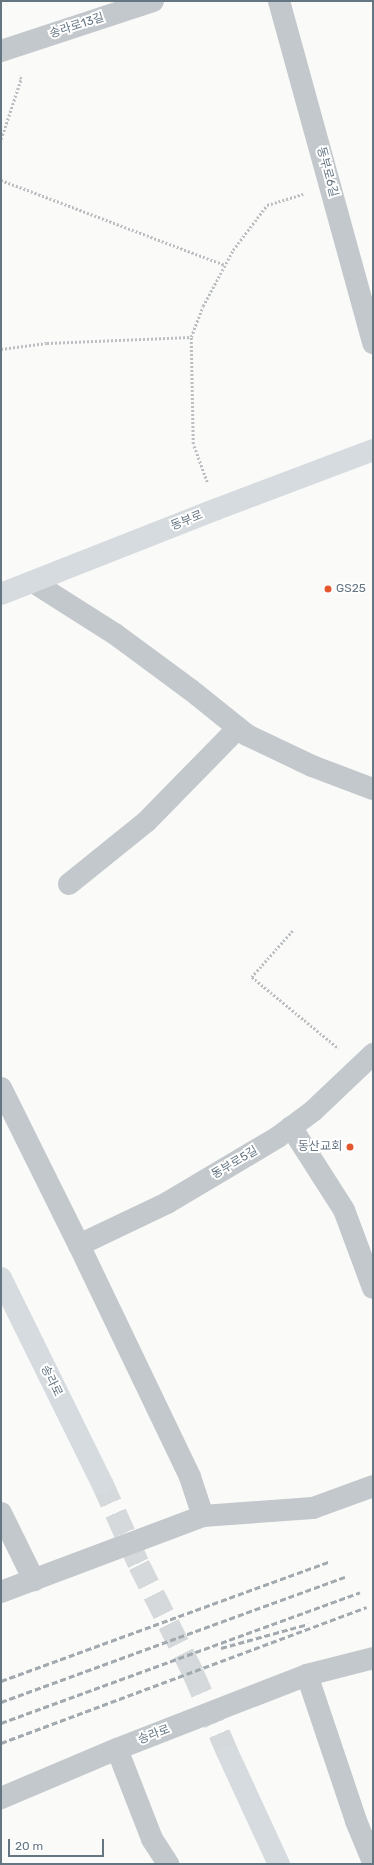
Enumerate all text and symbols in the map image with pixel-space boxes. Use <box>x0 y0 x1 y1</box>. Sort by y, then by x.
street label: 송라로13길 <box>48 10 106 42</box>
street label: 동부로6길 <box>313 145 341 199</box>
street label: 동부로 <box>169 508 205 534</box>
place label: GS25 <box>336 582 366 596</box>
marker: GS25 <box>323 584 333 594</box>
place label: 동산교회 <box>298 1140 342 1154</box>
marker: 동산교회 <box>345 1142 355 1152</box>
street label: 동부로5길 <box>209 1144 261 1182</box>
street label: 송라로 <box>37 1363 65 1399</box>
street label: 송라로 <box>136 1722 172 1748</box>
scale bar <box>10 1831 106 1857</box>
text: 20 m <box>15 1839 43 1853</box>

